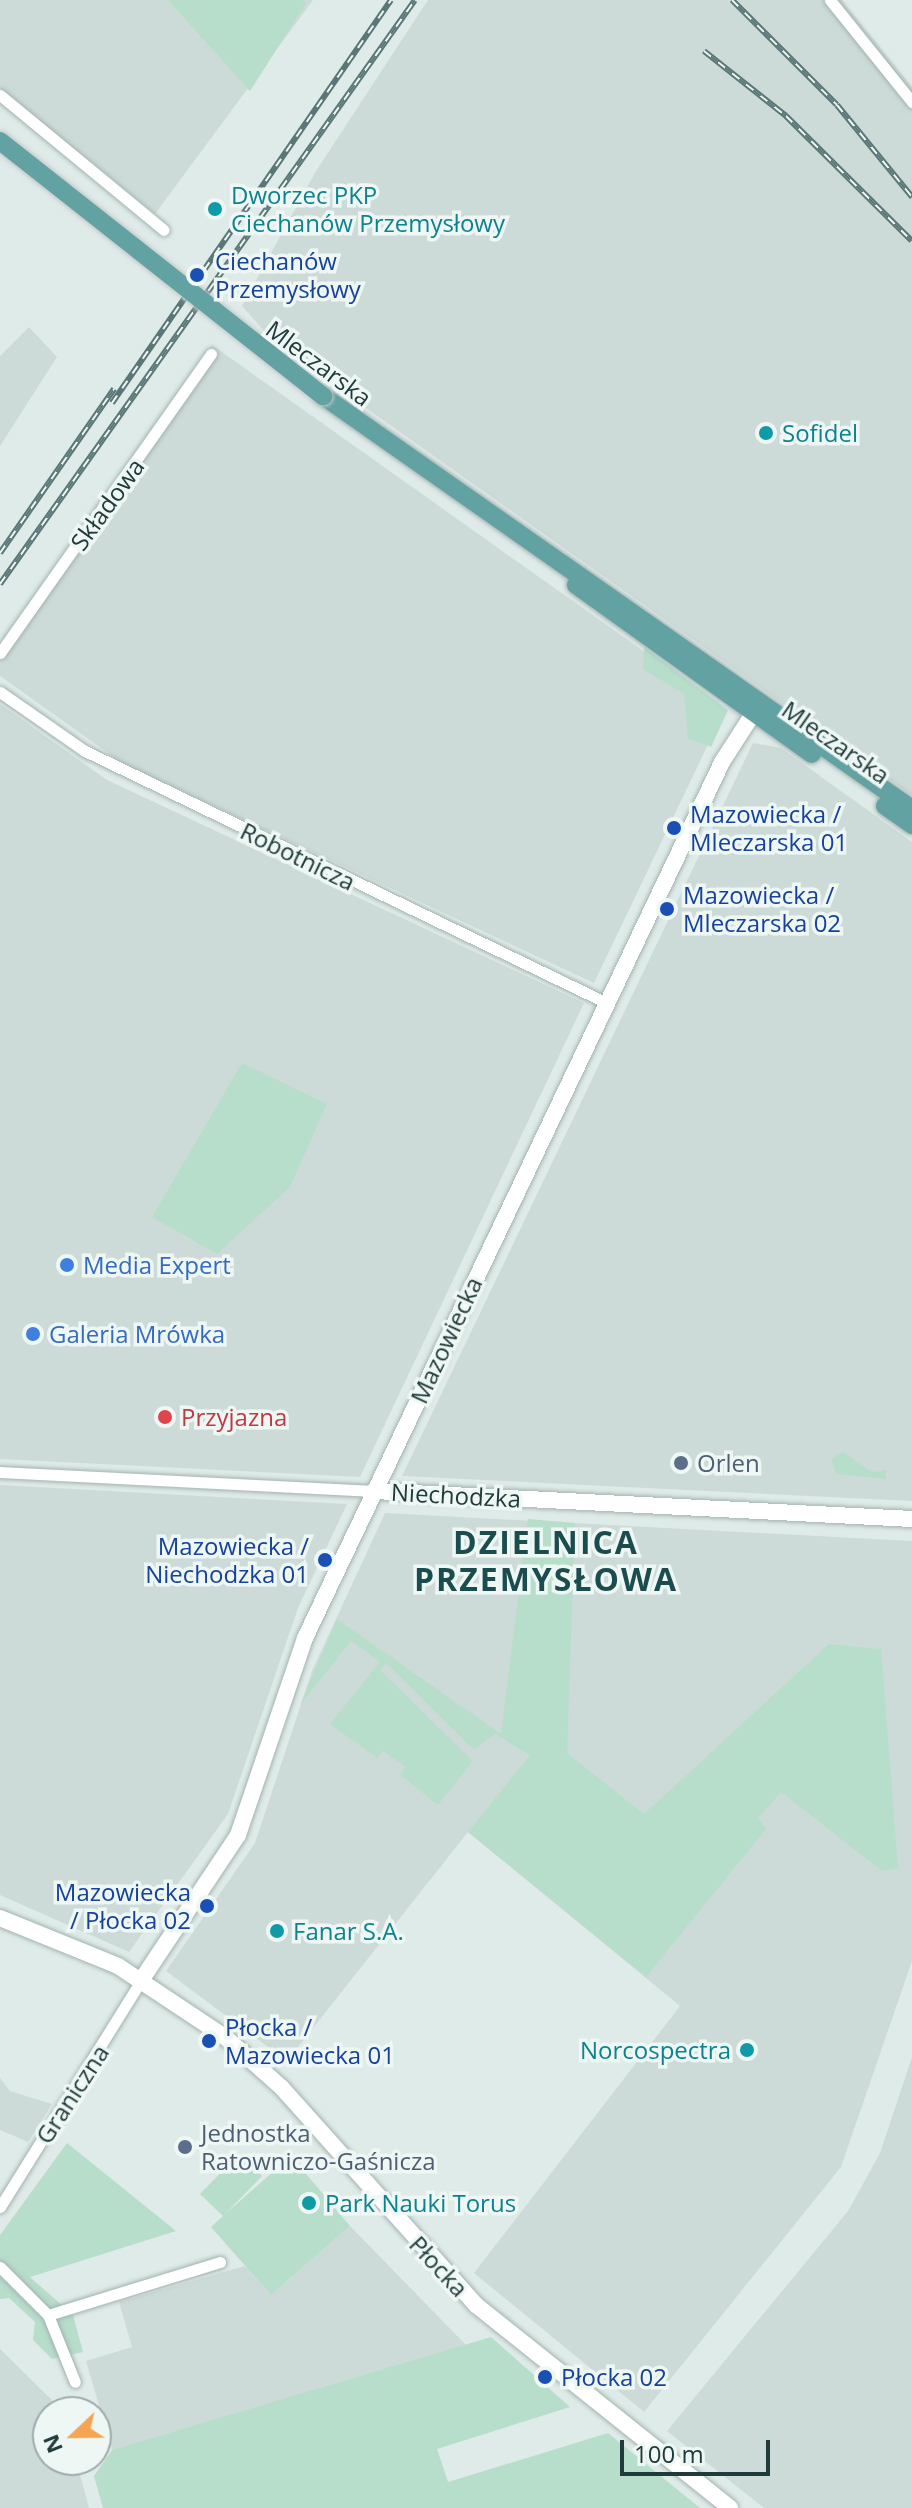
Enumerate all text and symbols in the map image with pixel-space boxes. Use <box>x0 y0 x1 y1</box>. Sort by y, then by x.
place label: Dworzec PKP Ciechanów Przemysłowy <box>231 181 505 237</box>
marker: Dworzec PKP Ciechanów Przemysłowy <box>206 200 224 218</box>
place label: Ciechanów Przemysłowy <box>215 247 361 303</box>
marker: Ciechanów Przemysłowy <box>186 264 208 286</box>
street label: Mleczarska <box>261 314 377 412</box>
place label: Sofidel <box>782 419 858 447</box>
marker: Sofidel <box>757 424 775 442</box>
street label: Składowa <box>64 453 150 555</box>
street label: Mleczarska <box>777 695 895 789</box>
place label: Mazowiecka / Mleczarska 01 <box>690 800 848 856</box>
street label: Robotnicza <box>236 816 360 896</box>
marker: Mazowiecka / Mleczarska 01 <box>665 819 683 837</box>
place label: Mazowiecka / Mleczarska 02 <box>683 881 841 937</box>
marker: Mazowiecka / Mleczarska 02 <box>658 900 676 918</box>
place label: Media Expert <box>83 1251 231 1279</box>
marker: Media Expert <box>58 1256 76 1274</box>
street label: Mazowiecka <box>404 1272 488 1408</box>
place label: Galeria Mrówka <box>49 1320 225 1348</box>
marker: Galeria Mrówka <box>24 1325 42 1343</box>
place label: Przyjazna <box>181 1403 287 1431</box>
marker: Przyjazna <box>156 1408 174 1426</box>
place label: Orlen <box>697 1449 760 1477</box>
marker: Orlen <box>672 1454 690 1472</box>
street label: Niechodzka <box>390 1477 522 1513</box>
district label: DZIELNICA PRZEMYSŁOWA <box>414 1524 678 1599</box>
place label: Mazowiecka / Niechodzka 01 <box>145 1532 309 1588</box>
marker: Mazowiecka / Niechodzka 01 <box>316 1551 334 1569</box>
place label: Mazowiecka / Płocka 02 <box>55 1878 191 1934</box>
marker: Mazowiecka / Płocka 02 <box>198 1897 216 1915</box>
place label: Fanar S.A. <box>293 1917 404 1945</box>
marker: Fanar S.A. <box>268 1922 286 1940</box>
place label: Płocka / Mazowiecka 01 <box>225 2013 395 2069</box>
marker: Płocka / Mazowiecka 01 <box>200 2032 218 2050</box>
place label: Norcospectra <box>580 2036 731 2064</box>
street label: Graniczna <box>29 2039 115 2149</box>
marker: Norcospectra <box>738 2041 756 2059</box>
place label: Jednostka Ratowniczo-Gaśnicza <box>201 2119 436 2175</box>
marker: Jednostka Ratowniczo-Gaśnicza <box>176 2138 194 2156</box>
place label: Park Nauki Torus <box>325 2189 516 2217</box>
marker: Park Nauki Torus <box>300 2194 318 2212</box>
street label: Płocka <box>404 2230 474 2302</box>
place label: Płocka 02 <box>561 2363 667 2391</box>
marker: Płocka 02 <box>536 2368 554 2386</box>
north arrow <box>32 2396 112 2476</box>
scale bar <box>624 2424 774 2474</box>
text: N <box>34 2430 69 2458</box>
text: 100 m <box>634 2437 704 2470</box>

